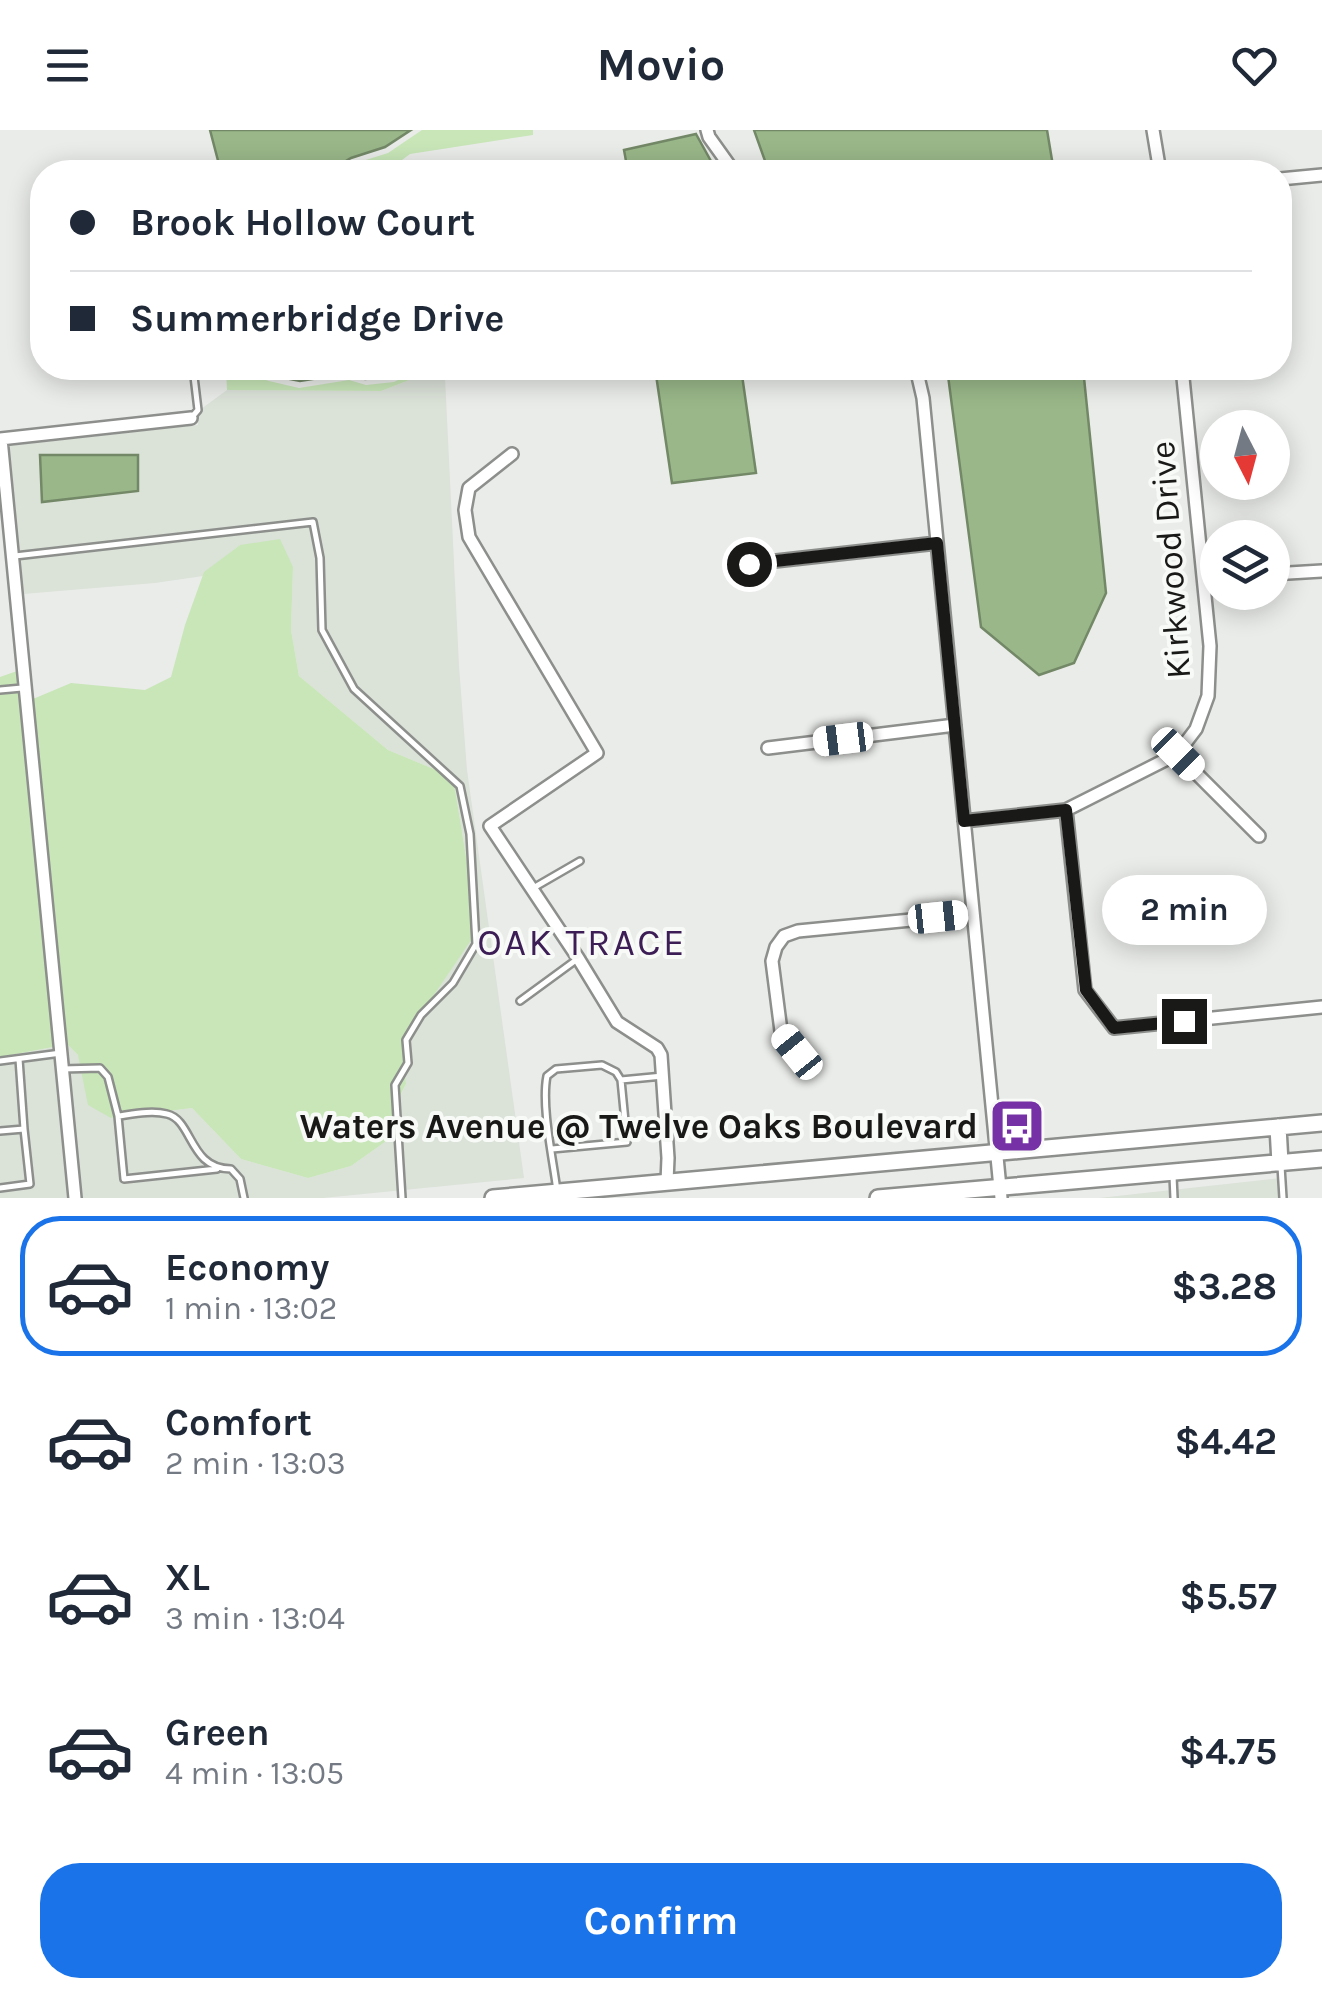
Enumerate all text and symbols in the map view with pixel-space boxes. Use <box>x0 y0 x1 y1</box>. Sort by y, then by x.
icon: menu <box>40 38 95 93</box>
icon: heart <box>1227 38 1282 93</box>
text: Movio <box>597 39 725 91</box>
text: Brook Hollow Court <box>130 200 475 245</box>
text: Summerbridge Drive <box>130 296 504 341</box>
north arrow <box>1200 410 1290 500</box>
map controls <box>1200 410 1290 610</box>
street label: Kirkwood Drive <box>1142 440 1199 680</box>
button: layers <box>1200 520 1290 610</box>
route start <box>727 542 772 587</box>
car <box>811 720 875 758</box>
car <box>1146 722 1210 786</box>
callout: 2 min <box>1102 876 1266 946</box>
text: 2 min <box>1140 891 1229 928</box>
car <box>907 899 969 935</box>
district label: OAK TRACE <box>477 920 687 965</box>
route end <box>1162 999 1207 1044</box>
car <box>766 1019 828 1085</box>
bus stop icon: Waters Avenue @ Twelve Oaks Boulevard <box>987 1096 1047 1156</box>
place label: Waters Avenue @ Twelve Oaks Boulevard <box>300 1106 978 1147</box>
icon: car <box>45 1241 135 1331</box>
text: Economy <box>165 1245 329 1290</box>
text: $3.28 <box>1171 1264 1277 1309</box>
text: 1 min · 13:02 <box>165 1290 337 1327</box>
icon: car <box>45 1396 135 1486</box>
text: Comfort <box>165 1400 312 1445</box>
text: $4.42 <box>1174 1419 1277 1464</box>
text: 2 min · 13:03 <box>165 1445 346 1482</box>
icon: car <box>45 1551 135 1641</box>
text: XL <box>165 1555 210 1600</box>
text: $5.57 <box>1180 1574 1277 1619</box>
text: 3 min · 13:04 <box>165 1600 345 1637</box>
icon: car <box>45 1706 135 1796</box>
text: Green <box>165 1710 270 1755</box>
text: $4.75 <box>1179 1729 1277 1774</box>
text: 4 min · 13:05 <box>165 1755 344 1792</box>
button: Confirm <box>40 1863 1282 1978</box>

